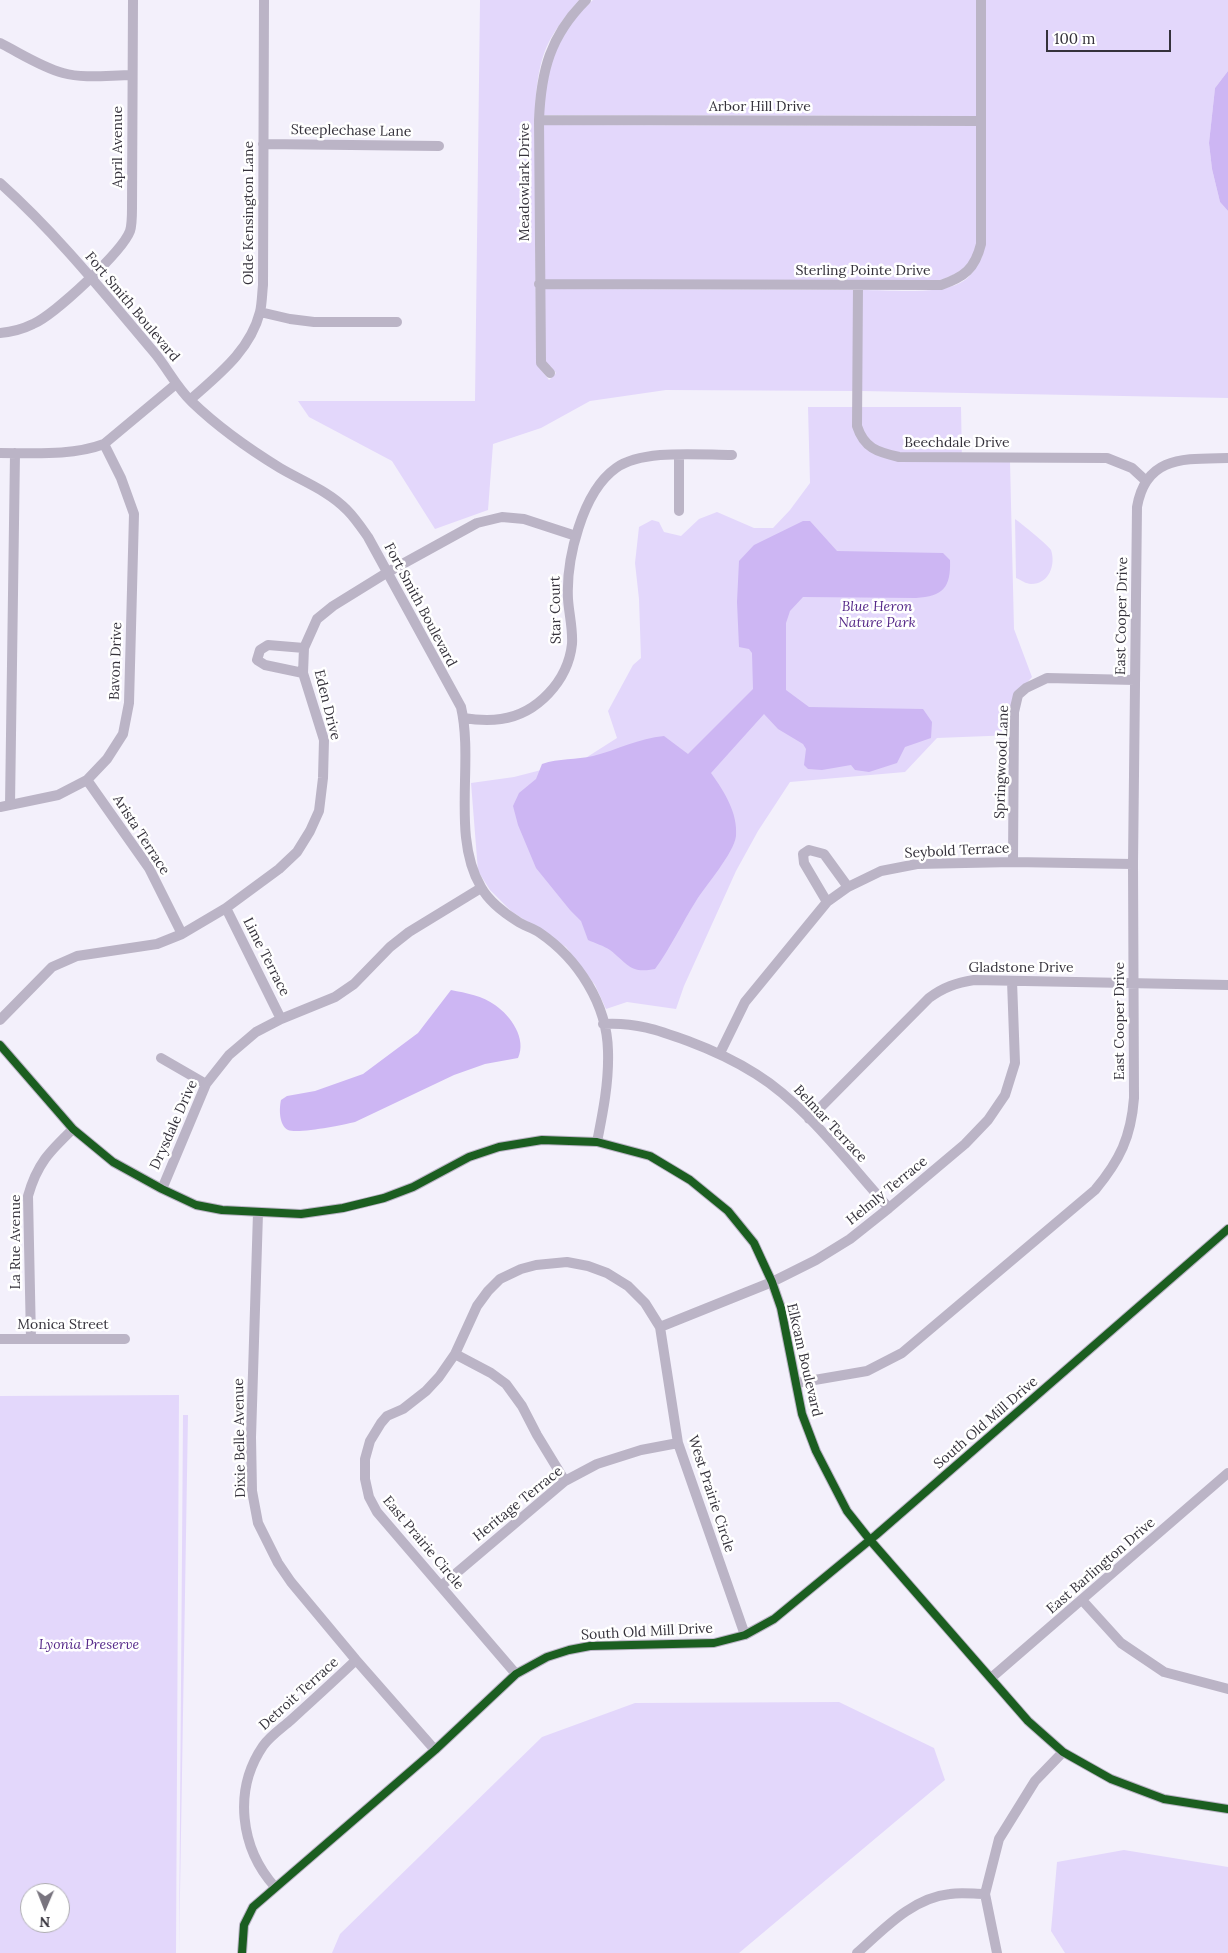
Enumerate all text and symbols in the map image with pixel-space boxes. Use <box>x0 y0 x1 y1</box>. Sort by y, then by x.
scale bar <box>1048 20 1173 52</box>
text: 100 m <box>1054 29 1095 48</box>
street label: Arbor Hill Drive <box>709 99 811 115</box>
street label: April Avenue <box>110 106 126 188</box>
street label: Steeplechase Lane <box>291 122 411 140</box>
street label: Meadowlark Drive <box>517 123 533 241</box>
street label: Olde Kensington Lane <box>241 141 257 285</box>
street label: Fort Smith Boulevard <box>81 249 183 365</box>
street label: Sterling Pointe Drive <box>795 263 931 279</box>
street label: Beechdale Drive <box>904 435 1010 451</box>
street label: Fort Smith Boulevard <box>380 540 460 670</box>
street label: East Cooper Drive <box>1113 557 1131 675</box>
street label: Star Court <box>547 576 565 644</box>
park label: Blue Heron Nature Park <box>838 599 916 632</box>
street label: Bavon Drive <box>106 622 126 700</box>
street label: Eden Drive <box>310 668 344 742</box>
street label: Springwood Lane <box>992 705 1012 819</box>
street label: Arista Terrace <box>109 792 173 878</box>
street label: Seybold Terrace <box>904 840 1010 862</box>
street label: Lime Terrace <box>239 915 293 999</box>
street label: Gladstone Drive <box>969 960 1073 976</box>
street label: East Cooper Drive <box>1112 962 1128 1080</box>
street label: Drysdale Drive <box>147 1078 201 1172</box>
street label: Belmar Terrace <box>790 1082 870 1166</box>
street label: Helmly Terrace <box>843 1153 931 1229</box>
street label: La Rue Avenue <box>8 1194 24 1290</box>
street label: Elkcam Boulevard <box>783 1302 825 1418</box>
street label: Monica Street <box>17 1317 109 1333</box>
street label: South Old Mill Drive <box>931 1373 1041 1473</box>
street label: Dixie Belle Avenue <box>231 1378 249 1498</box>
street label: West Prairie Circle <box>684 1433 738 1555</box>
street label: Heritage Terrace <box>470 1463 566 1545</box>
street label: East Prairie Circle <box>379 1493 467 1593</box>
street label: East Barlington Drive <box>1043 1514 1159 1618</box>
street label: South Old Mill Drive <box>581 1620 713 1644</box>
park label: Lyonia Preserve <box>39 1637 139 1653</box>
street label: Detroit Terrace <box>256 1654 342 1734</box>
north arrow <box>20 1883 70 1933</box>
text: N <box>39 1913 50 1931</box>

